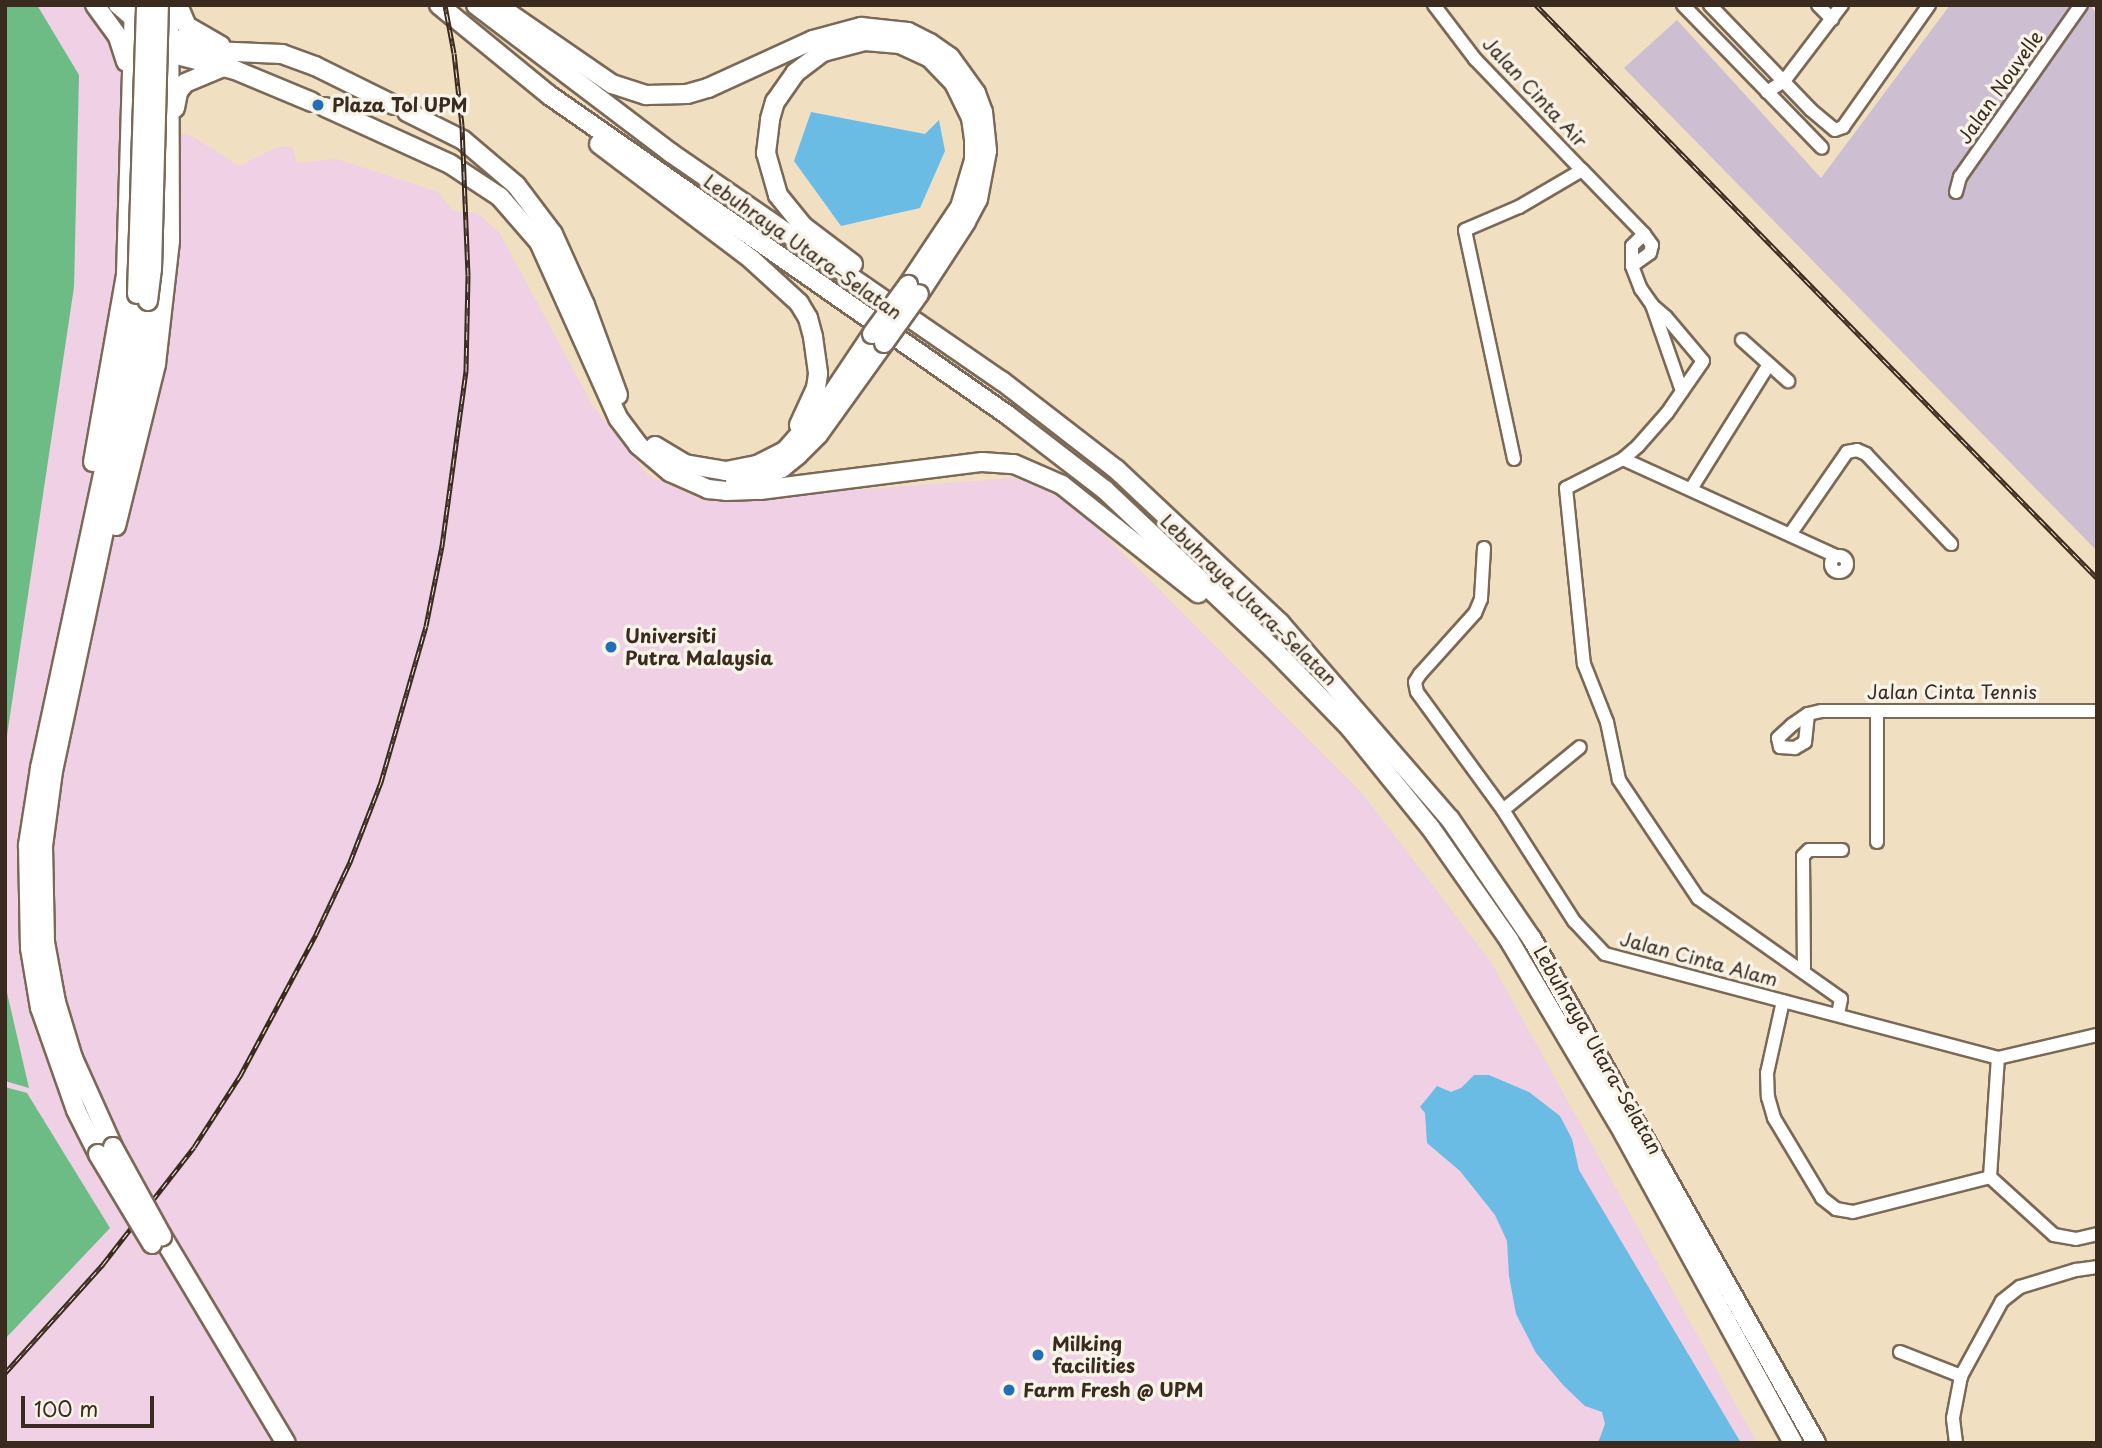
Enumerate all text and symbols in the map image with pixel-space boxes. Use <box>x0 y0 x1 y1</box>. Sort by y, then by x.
street label: Jalan Nouvelle <box>1952 25 2048 149</box>
street label: Jalan Cinta Air <box>1478 32 1592 152</box>
place label: Plaza Tol UPM <box>332 94 470 116</box>
marker: Plaza Tol UPM <box>310 97 326 113</box>
street label: Lebuhraya Utara–Selatan <box>700 170 906 324</box>
street label: Lebuhraya Utara–Selatan <box>1156 510 1342 690</box>
place label: Universiti Putra Malaysia <box>625 625 774 669</box>
marker: Universiti Putra Malaysia <box>603 639 619 655</box>
street label: Jalan Cinta Tennis <box>1867 681 2037 703</box>
street label: Jalan Cinta Alam <box>1617 927 1781 991</box>
street label: Lebuhraya Utara–Selatan <box>1529 942 1667 1158</box>
place label: Milking facilities <box>1052 1333 1135 1377</box>
marker: Milking facilities <box>1030 1347 1046 1363</box>
place label: Farm Fresh @ UPM <box>1023 1379 1203 1401</box>
scale bar <box>24 1382 158 1426</box>
marker: Farm Fresh @ UPM <box>1001 1382 1017 1398</box>
text: 100 m <box>34 1392 98 1424</box>

